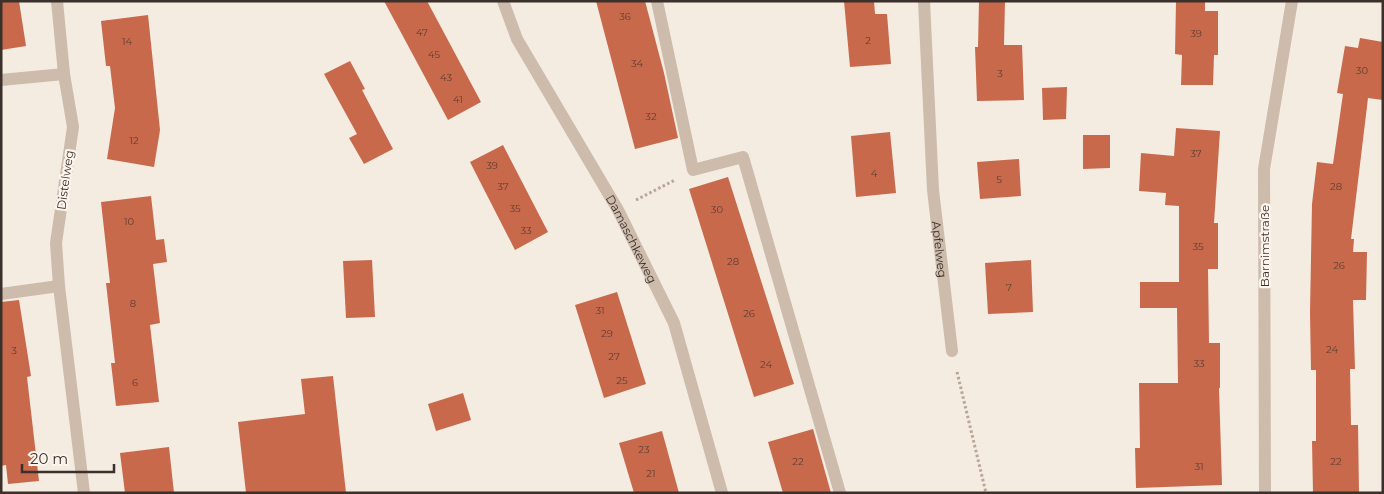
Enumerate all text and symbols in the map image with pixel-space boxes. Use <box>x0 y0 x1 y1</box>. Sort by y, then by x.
house number: 36 <box>619 10 631 23</box>
house number: 47 <box>416 26 428 39</box>
house number: 39 <box>1190 27 1202 40</box>
house number: 2 <box>865 34 871 47</box>
house number: 14 <box>122 35 132 48</box>
house number: 45 <box>428 48 440 61</box>
house number: 34 <box>631 57 644 70</box>
house number: 30 <box>1356 64 1369 77</box>
house number: 3 <box>997 67 1003 80</box>
house number: 43 <box>440 71 452 84</box>
house number: 41 <box>453 93 463 106</box>
house number: 32 <box>645 110 657 123</box>
house number: 12 <box>129 134 139 147</box>
house number: 37 <box>1190 147 1202 160</box>
street label: Distelweg <box>53 149 77 211</box>
house number: 39 <box>486 159 498 172</box>
house number: 4 <box>871 167 878 180</box>
house number: 5 <box>996 173 1002 186</box>
house number: 37 <box>497 180 509 193</box>
house number: 28 <box>1330 180 1342 193</box>
street label: Damaschkeweg <box>603 192 661 286</box>
house number: 35 <box>509 202 521 215</box>
house number: 30 <box>711 203 724 216</box>
street label: Barnimstraße <box>1257 205 1272 287</box>
house number: 10 <box>124 215 134 228</box>
street label: Apfelweg <box>929 220 951 279</box>
house number: 33 <box>520 224 532 237</box>
house number: 35 <box>1192 240 1204 253</box>
house number: 28 <box>727 255 739 268</box>
house number: 26 <box>1333 259 1345 272</box>
house number: 7 <box>1006 281 1012 294</box>
house number: 8 <box>130 297 136 310</box>
house number: 31 <box>595 304 605 317</box>
house number: 26 <box>743 307 755 320</box>
house number: 29 <box>601 327 613 340</box>
house number: 24 <box>1326 343 1338 356</box>
house number: 3 <box>11 344 17 357</box>
house number: 27 <box>608 350 620 363</box>
house number: 33 <box>1193 357 1205 370</box>
house number: 24 <box>760 358 772 371</box>
house number: 25 <box>616 374 628 387</box>
house number: 6 <box>132 376 138 389</box>
scale bar <box>22 442 115 474</box>
house number: 23 <box>638 443 650 456</box>
text: 20 m <box>30 449 68 468</box>
house number: 22 <box>792 455 804 468</box>
house number: 22 <box>1330 455 1342 468</box>
house number: 31 <box>1194 460 1204 473</box>
house number: 21 <box>646 467 656 480</box>

